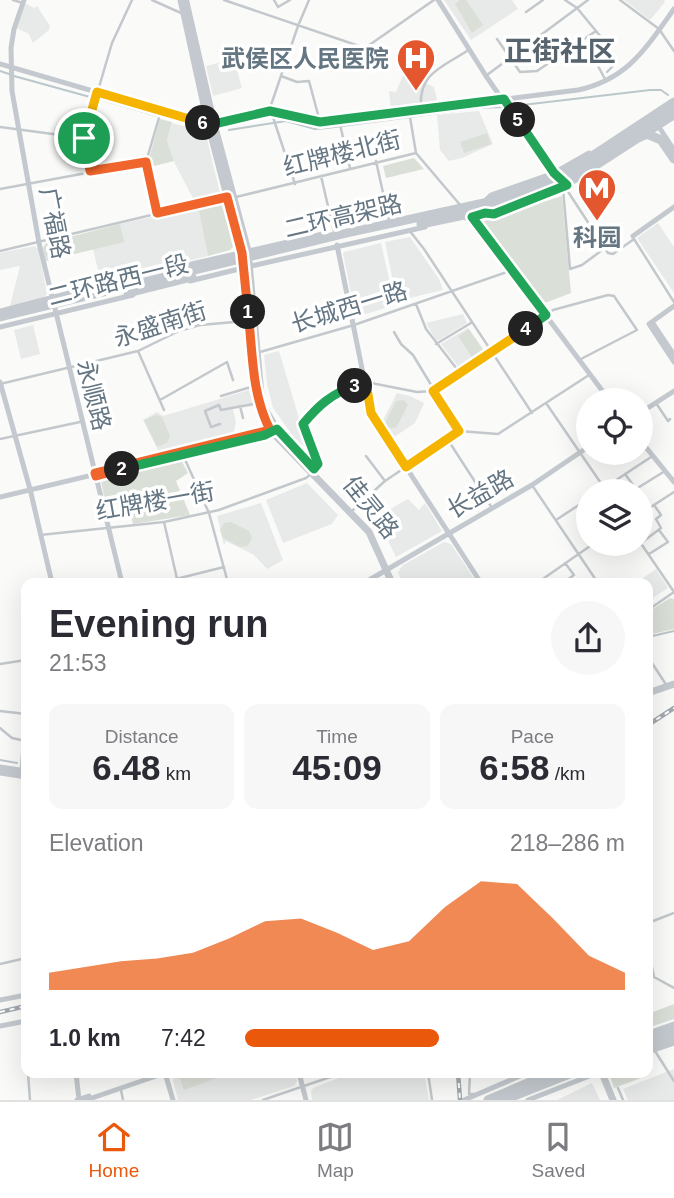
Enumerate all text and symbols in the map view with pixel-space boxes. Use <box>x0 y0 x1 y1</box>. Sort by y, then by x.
district label: 正街社区 <box>504 36 616 67</box>
hospital icon: 武侯区人民医院 <box>395 37 437 92</box>
place label: 武侯区人民医院 <box>221 45 389 72</box>
pin: 5 <box>500 102 536 138</box>
pin: 6 <box>186 106 220 140</box>
pin <box>54 108 114 168</box>
text: 5 <box>512 109 523 130</box>
text: 6 <box>197 112 208 133</box>
icon: arrive <box>65 119 103 157</box>
street label: 红牌楼北街 <box>281 125 403 181</box>
metro station icon: 科园 <box>576 167 618 222</box>
street label: 广福路 <box>35 185 75 261</box>
street label: 二环高架路 <box>282 189 404 243</box>
place label: 科园 <box>573 224 621 251</box>
street label: 二环路西一段 <box>45 249 191 311</box>
street label: 长城西一路 <box>288 277 410 337</box>
pin: 1 <box>230 294 266 330</box>
street label: 永盛南街 <box>110 296 210 352</box>
text: 1 <box>242 301 253 322</box>
pin: 4 <box>508 312 544 346</box>
text: 4 <box>520 318 531 339</box>
street label: 永顺路 <box>72 357 116 433</box>
pin: 3 <box>338 368 372 404</box>
text: 3 <box>349 375 360 396</box>
map controls <box>576 388 653 556</box>
button: locate <box>576 388 653 465</box>
pin: 2 <box>104 452 140 486</box>
text: 2 <box>116 458 127 479</box>
street label: 长益路 <box>442 464 518 524</box>
street label: 佳灵路 <box>338 471 404 543</box>
street label: 红牌楼一街 <box>94 477 216 525</box>
button: layers <box>576 479 653 556</box>
button: share <box>551 601 625 675</box>
text: Evening run <box>49 603 269 645</box>
text: 21:53 <box>49 650 107 676</box>
text: Distance <box>105 726 179 747</box>
text: Time <box>316 726 358 747</box>
text: Pace <box>511 726 554 747</box>
text: 6.48 <box>92 748 160 787</box>
text: 45:09 <box>292 748 382 787</box>
text: 6:58 <box>479 748 549 787</box>
text: km <box>160 763 191 784</box>
text: /km <box>549 763 585 784</box>
text: Elevation <box>49 830 144 856</box>
text: 218–286 m <box>510 830 625 856</box>
text: 1.0 km <box>49 1025 121 1051</box>
text: 7:42 <box>161 1025 206 1051</box>
tab: Home <box>89 1118 139 1182</box>
tab: Map <box>316 1118 354 1182</box>
tab: Saved <box>532 1118 585 1182</box>

